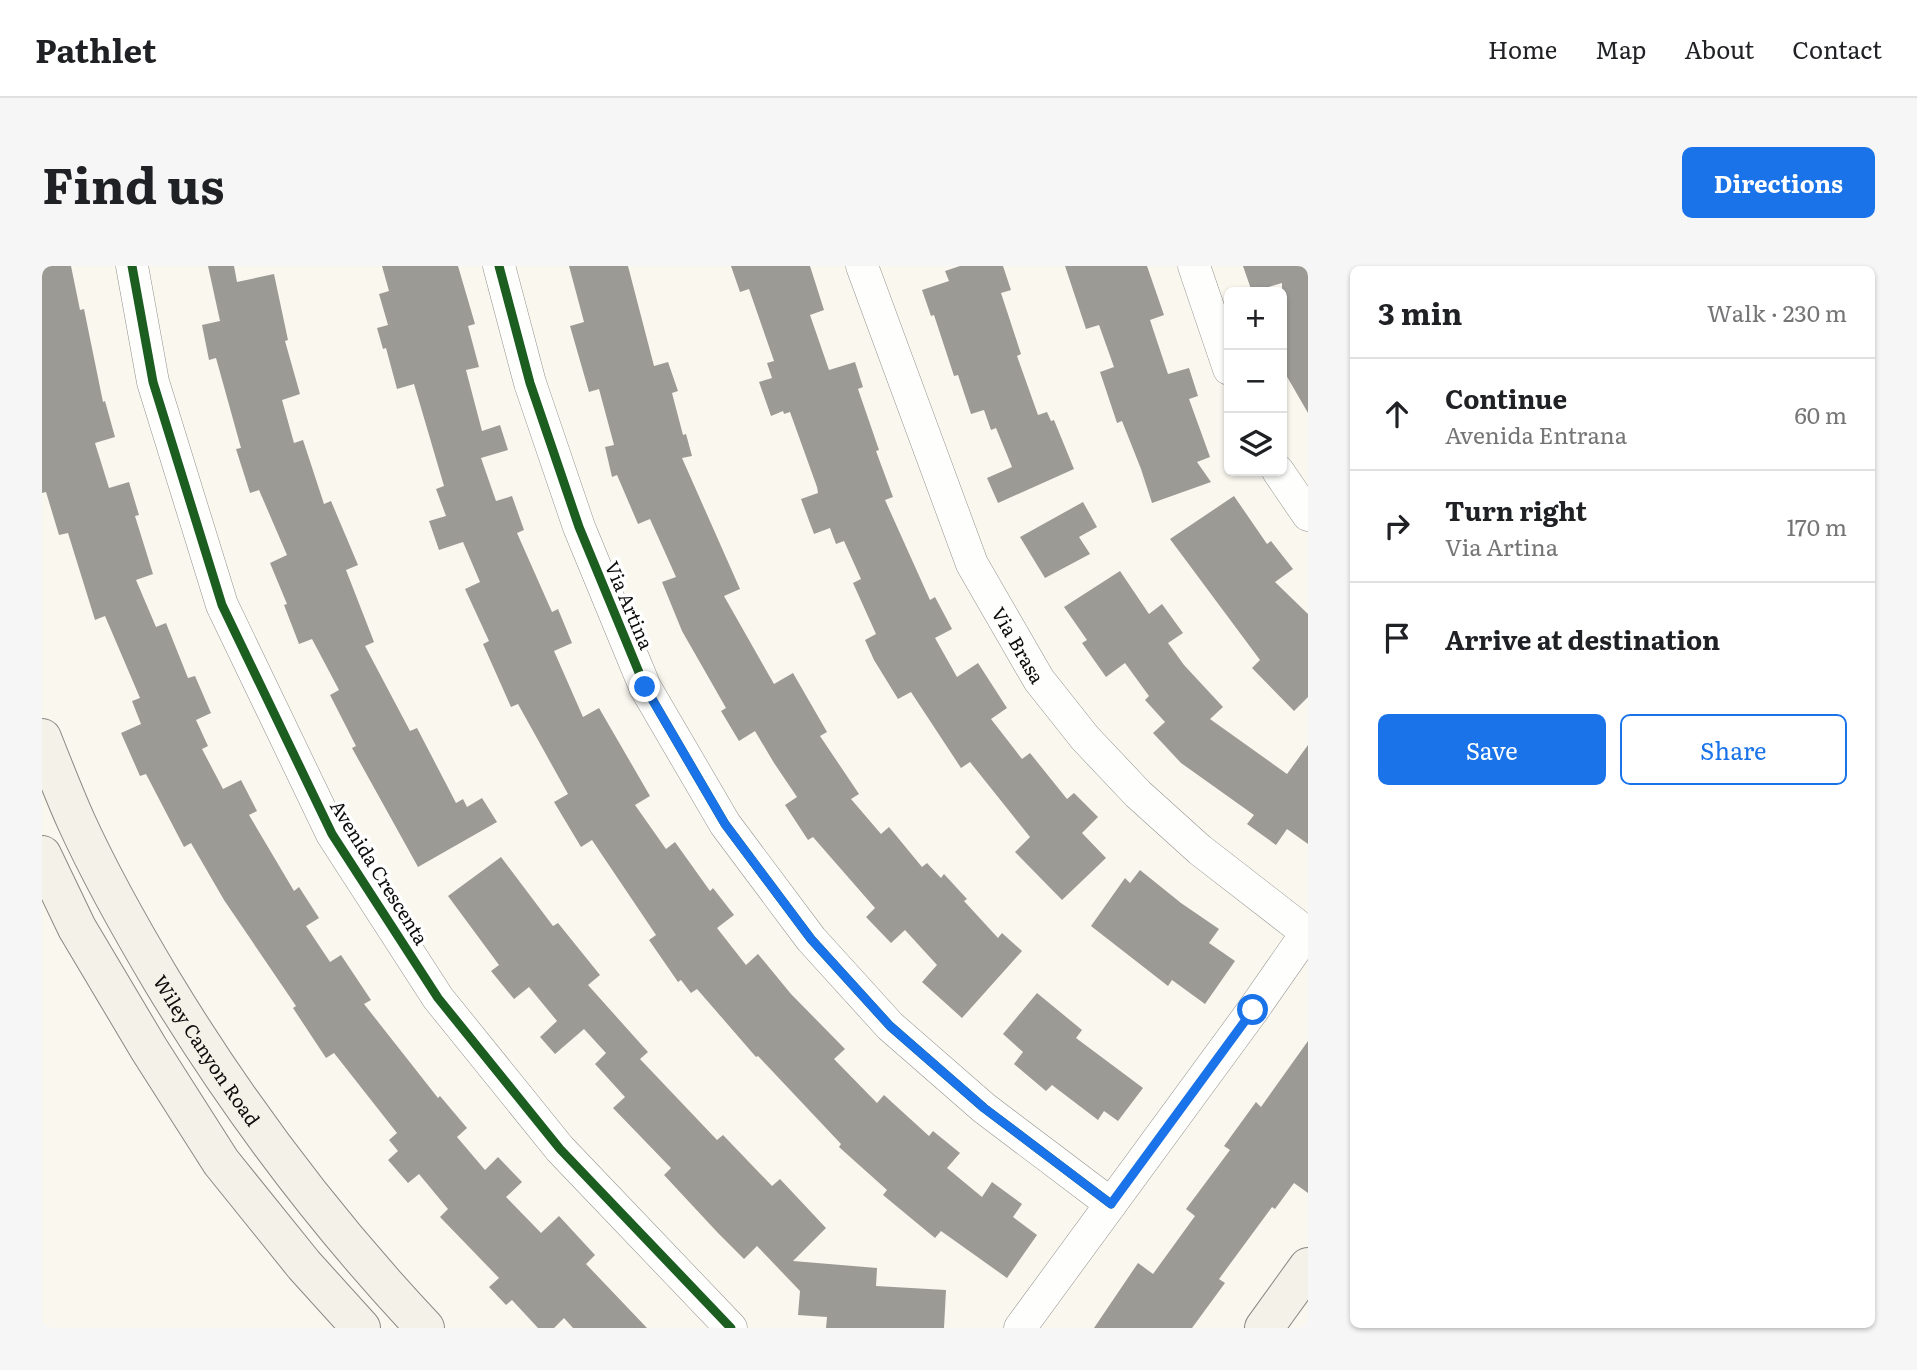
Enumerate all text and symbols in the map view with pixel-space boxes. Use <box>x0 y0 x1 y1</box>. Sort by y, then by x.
text: Pathlet <box>35 24 156 73</box>
text: Home <box>1488 31 1557 66</box>
text: Map <box>1595 31 1646 66</box>
text: About <box>1684 31 1754 66</box>
text: Contact <box>1792 31 1882 66</box>
text: Find us <box>42 146 225 219</box>
button: Directions <box>1682 147 1875 218</box>
map controls <box>1224 287 1287 476</box>
button: + <box>1224 287 1287 350</box>
text: 3 min <box>1378 290 1462 334</box>
text: Walk · 230 m <box>1707 295 1847 329</box>
button: − <box>1224 350 1287 413</box>
text: Continue <box>1445 378 1567 417</box>
icon: ahead <box>1378 395 1416 433</box>
text: 60 m <box>1794 397 1847 431</box>
button: layers <box>1224 413 1287 476</box>
text: Avenida Entrana <box>1445 417 1627 451</box>
text: Turn right <box>1445 490 1587 529</box>
icon: right <box>1378 507 1416 545</box>
text: 170 m <box>1786 509 1847 543</box>
text: Via Artina <box>1445 529 1558 563</box>
street label: Via Artina <box>599 556 661 654</box>
street label: Via Brasa <box>985 601 1052 689</box>
icon: arrive <box>1378 619 1416 657</box>
text: Arrive at destination <box>1445 619 1720 658</box>
route end <box>629 671 660 702</box>
button: Save <box>1378 714 1606 785</box>
button: Share <box>1620 714 1847 785</box>
street label: Avenida Crescenta <box>324 794 436 951</box>
street label: Wiley Canyon Road <box>147 969 268 1132</box>
route start <box>1237 994 1268 1025</box>

